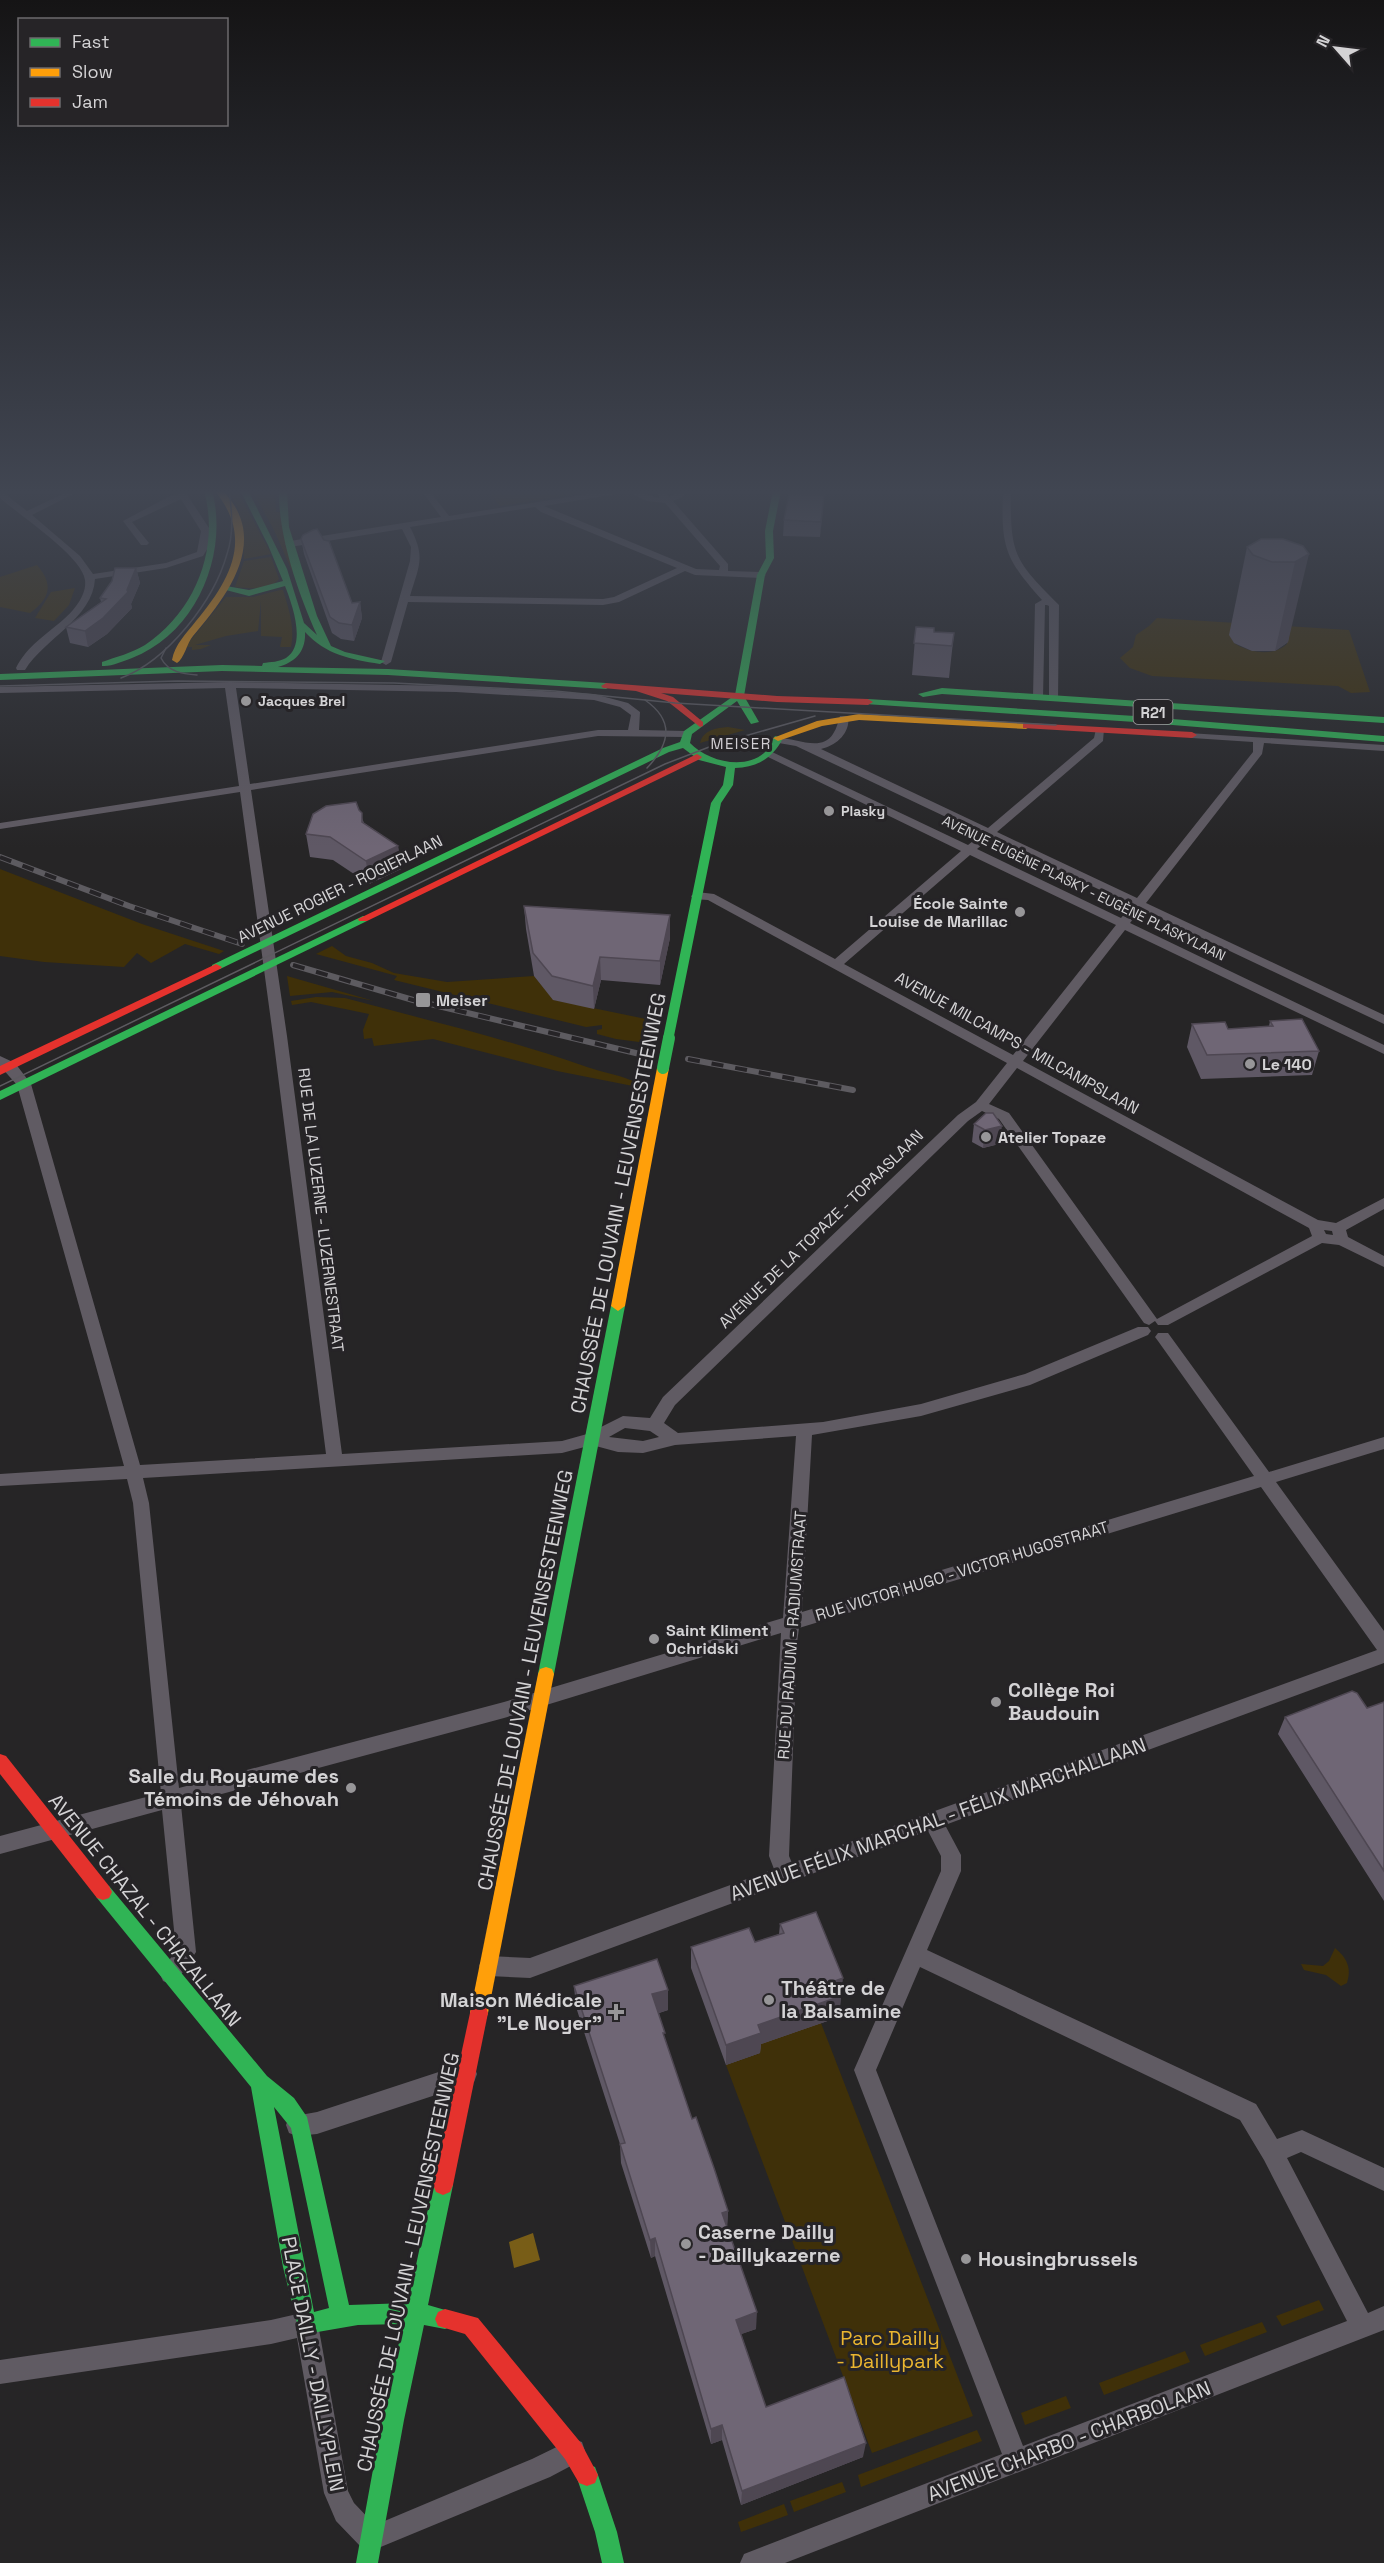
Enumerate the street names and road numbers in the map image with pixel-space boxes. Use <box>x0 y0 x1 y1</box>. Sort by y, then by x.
road number: R21 <box>1134 700 1172 724</box>
street label: AVENUE EUGÈNE PLASKY - EUGÈNE PLASKYLAAN <box>939 811 1229 965</box>
street label: AVENUE ROGIER - ROGIERLAAN <box>234 830 446 948</box>
street label: AVENUE MILCAMPS - MILCAMPSLAAN <box>891 967 1143 1119</box>
street label: CHAUSSÉE DE LOUVAIN - LEUVENSESTEENWEG <box>564 990 672 1416</box>
street label: RUE DE LA LUZERNE - LUZERNESTRAAT <box>293 1067 349 1353</box>
street label: AVENUE DE LA TOPAZE - TOPAASLAAN <box>714 1125 928 1333</box>
street label: CHAUSSÉE DE LOUVAIN - LEUVENSESTEENWEG <box>471 1467 579 1893</box>
street label: RUE DU RADIUM - RADIUMSTRAAT <box>773 1510 811 1760</box>
street label: RUE VICTOR HUGO - VICTOR HUGOSTRAAT <box>813 1516 1111 1626</box>
street label: AVENUE FÉLIX MARCHAL - FÉLIX MARCHALLAAN <box>726 1731 1150 1907</box>
street label: AVENUE CHAZAL - CHAZALLAAN <box>43 1788 247 2032</box>
street label: CHAUSSÉE DE LOUVAIN - LEUVENSESTEENWEG <box>351 2050 465 2474</box>
street label: PLACE DAILLY - DAILLYPLEIN <box>276 2234 350 2494</box>
street label: AVENUE CHARBO - CHARBOLAAN <box>924 2375 1214 2507</box>

